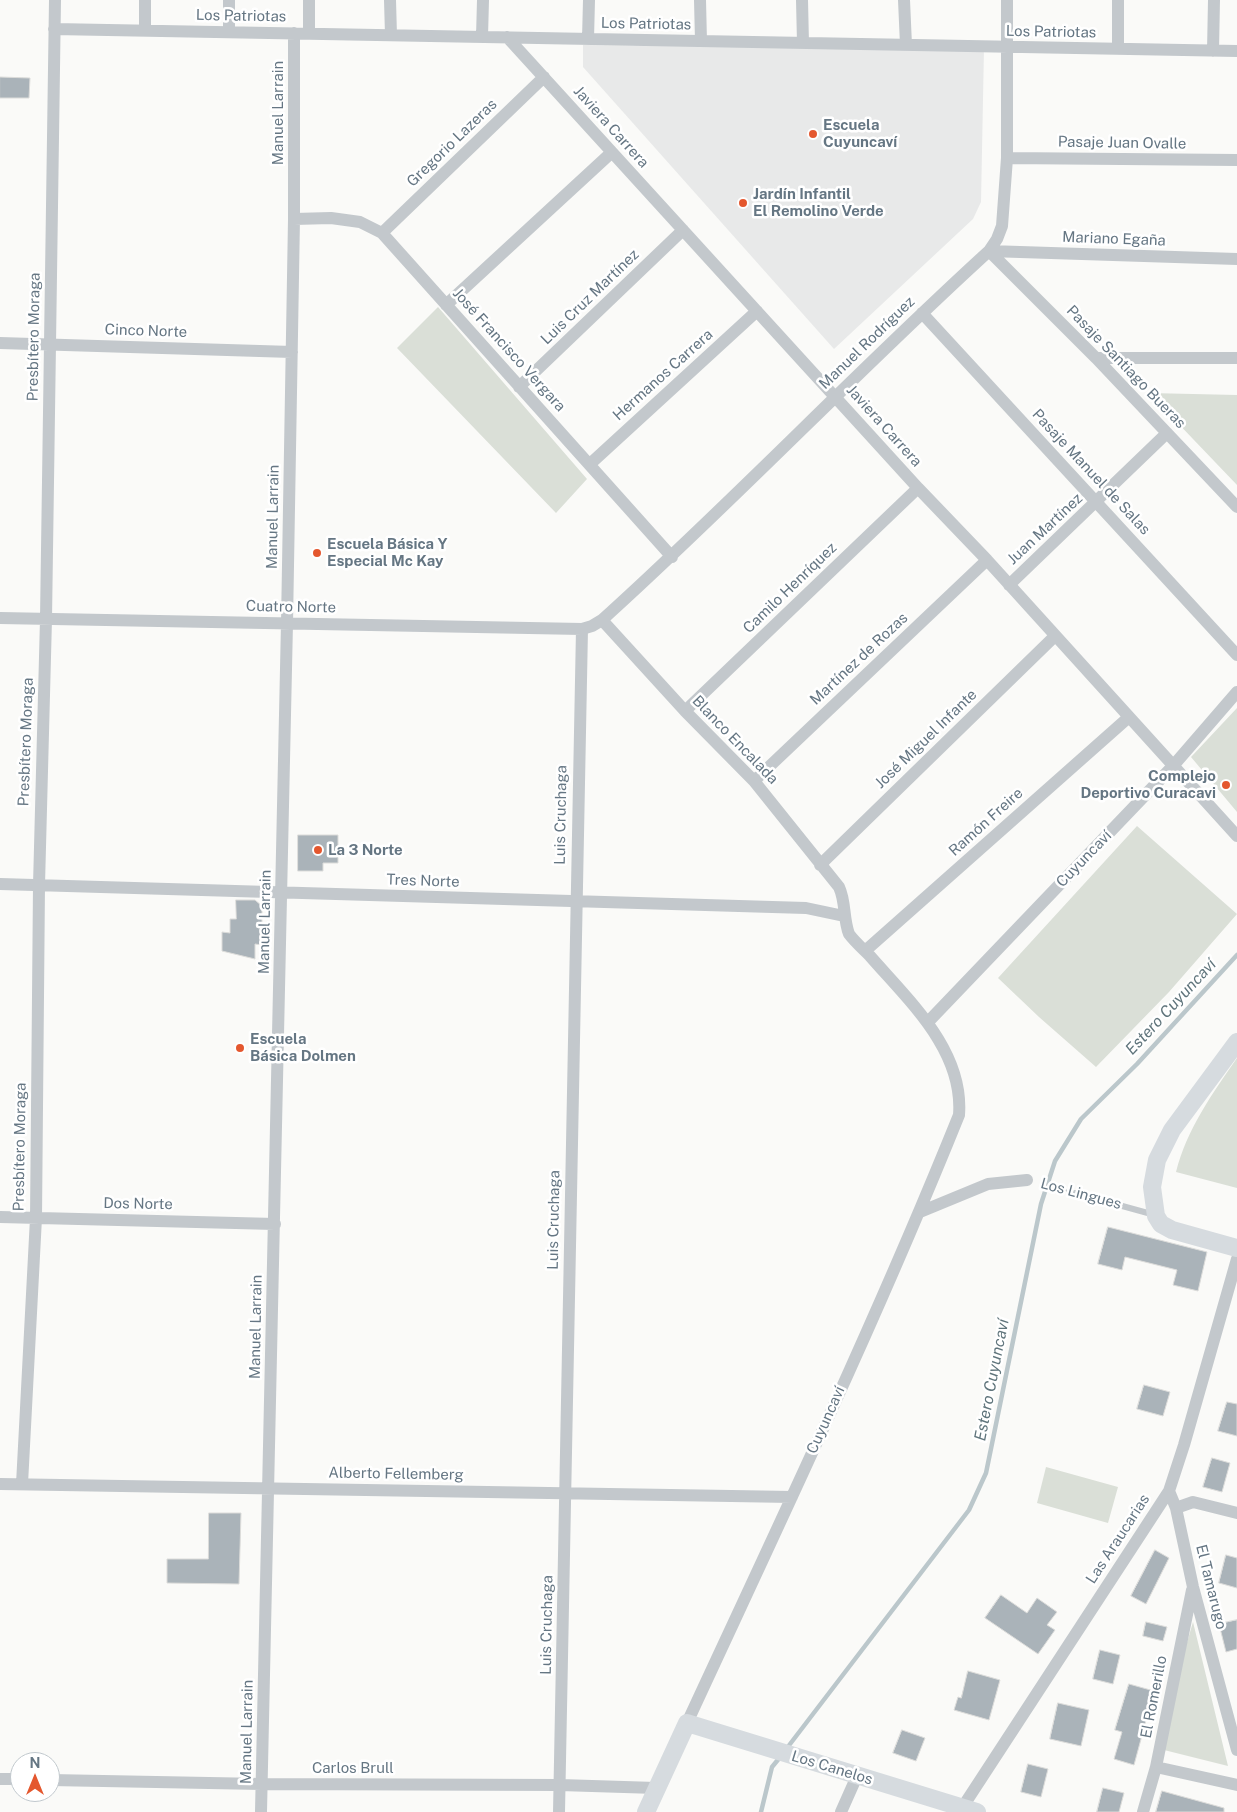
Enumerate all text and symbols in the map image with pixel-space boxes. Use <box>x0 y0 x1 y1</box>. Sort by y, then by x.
street label: Los Patriotas <box>196 6 286 26</box>
street label: Los Patriotas <box>601 14 691 34</box>
street label: Los Patriotas <box>1006 22 1096 42</box>
street label: Manuel Larrain <box>269 61 287 165</box>
street label: Javiera Carrera <box>570 82 652 172</box>
street label: Gregorio Lazeras <box>403 95 501 191</box>
place label: Escuela Cuyuncaví <box>823 116 897 151</box>
marker: Escuela Cuyuncaví <box>807 128 819 140</box>
street label: Pasaje Juan Ovalle <box>1058 133 1186 153</box>
place label: Jardín Infantil El Remolino Verde <box>753 185 884 220</box>
marker: Jardín Infantil El Remolino Verde <box>737 197 749 209</box>
street label: Mariano Egaña <box>1062 228 1166 250</box>
street label: Luis Cruz Martínez <box>537 246 643 348</box>
street label: Presbítero Moraga <box>24 272 44 402</box>
street label: José Francisco Vergara <box>449 285 569 415</box>
street label: Manuel Rodríguez <box>815 293 919 393</box>
street label: Pasaje Santiago Bueras <box>1063 302 1189 432</box>
street label: Cinco Norte <box>104 321 188 341</box>
street label: Hermanos Carrera <box>609 326 717 424</box>
street label: Javiera Carrera <box>843 381 925 471</box>
street label: Pasaje Manuel de Salas <box>1028 406 1154 538</box>
street label: Manuel Larrain <box>263 465 283 569</box>
street label: Juan Martínez <box>1004 490 1086 568</box>
place label: Escuela Básica Y Especial Mc Kay <box>327 535 447 570</box>
street label: Camilo Henríquez <box>740 539 840 637</box>
marker: Escuela Básica Y Especial Mc Kay <box>311 547 323 559</box>
street label: Cuatro Norte <box>246 597 336 617</box>
street label: Martínez de Rozas <box>806 609 912 709</box>
street label: Presbítero Moraga <box>15 677 37 807</box>
street label: José Miguel Infante <box>871 686 981 792</box>
street label: Blanco Encalada <box>688 692 782 788</box>
street label: Luis Cruchaga <box>551 765 571 865</box>
place label: Complejo Deportivo Curacavi <box>1080 767 1216 802</box>
marker: Complejo Deportivo Curacavi <box>1220 779 1232 791</box>
street label: Ramón Freire <box>945 784 1027 860</box>
street label: Cuyuncaví <box>1053 827 1115 891</box>
place label: La 3 Norte <box>328 841 403 859</box>
marker: La 3 Norte <box>312 844 324 856</box>
street label: Manuel Larrain <box>255 870 275 974</box>
street label: Tres Norte <box>386 871 460 891</box>
water label: Estero Cuyuncaví <box>1122 955 1220 1059</box>
place label: Escuela Básica Dolmen <box>250 1030 356 1065</box>
marker: Escuela Básica Dolmen <box>234 1042 246 1054</box>
street label: Presbítero Moraga <box>10 1082 30 1212</box>
street label: Luis Cruchaga <box>544 1170 564 1270</box>
street label: Los Lingues <box>1039 1175 1123 1213</box>
street label: Dos Norte <box>103 1194 173 1214</box>
street label: Manuel Larrain <box>246 1275 266 1379</box>
water label: Estero Cuyuncaví <box>971 1317 1013 1443</box>
street label: Cuyuncaví <box>803 1384 849 1456</box>
street label: Alberto Fellemberg <box>328 1464 464 1484</box>
street label: Las Araucarias <box>1082 1491 1154 1587</box>
street label: El Tamarugo <box>1192 1543 1230 1631</box>
street label: Luis Cruchaga <box>537 1575 557 1675</box>
street label: El Romerillo <box>1137 1654 1171 1740</box>
street label: Manuel Larrain <box>237 1680 257 1784</box>
street label: Los Canelos <box>789 1747 875 1789</box>
north arrow <box>10 1752 60 1802</box>
text: N <box>30 1755 40 1771</box>
street label: Carlos Brull <box>312 1759 394 1777</box>

